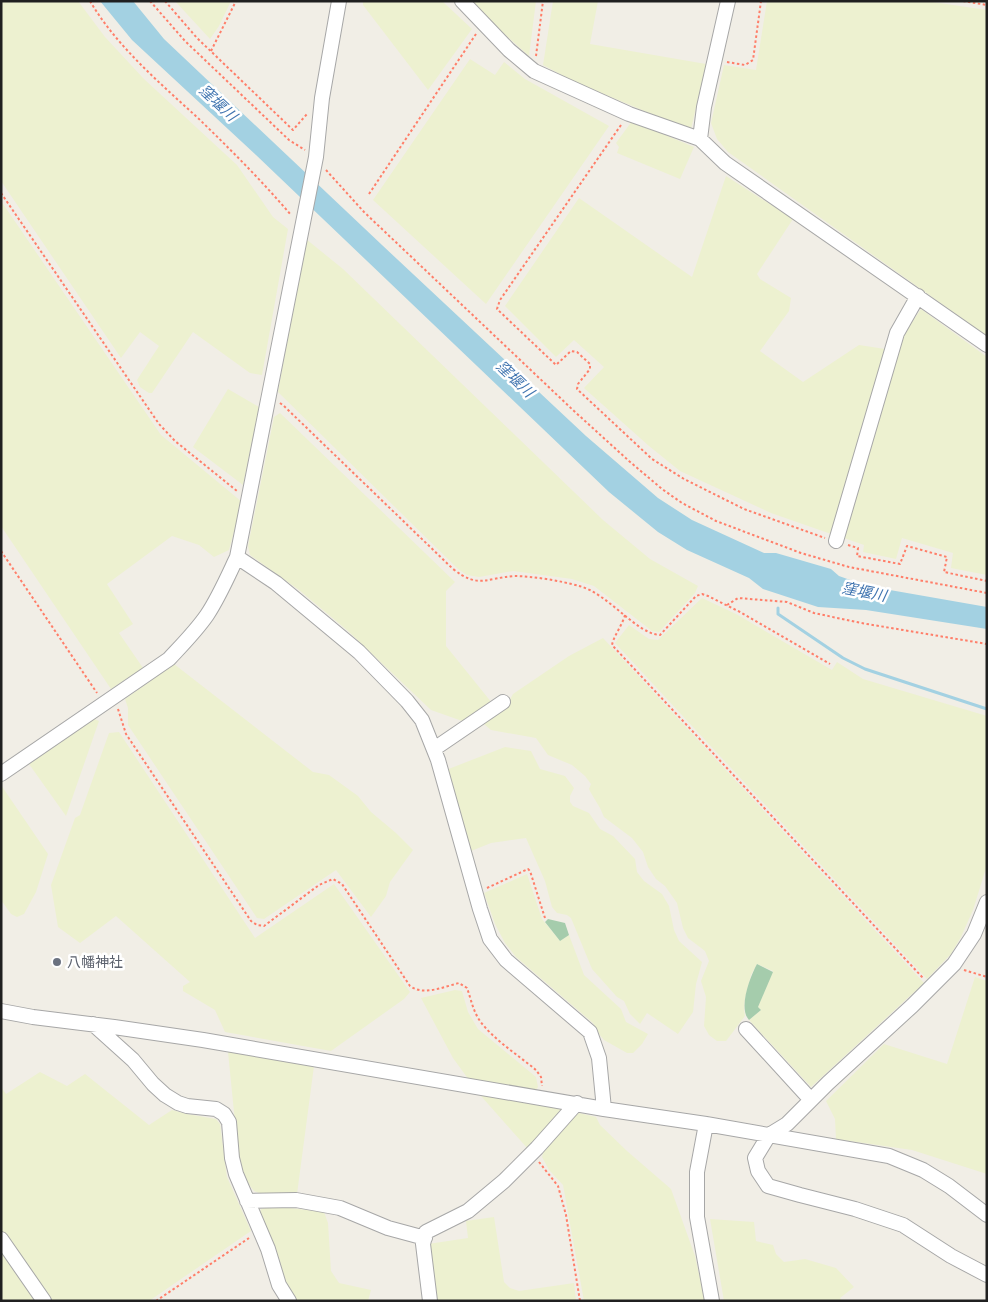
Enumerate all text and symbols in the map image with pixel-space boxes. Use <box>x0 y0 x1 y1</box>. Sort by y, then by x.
water label: 窪堰川 <box>195 81 242 126</box>
water label: 窪堰川 <box>493 357 539 402</box>
water label: 窪堰川 <box>840 579 890 606</box>
place label: 八幡神社 <box>67 953 123 971</box>
marker: 八幡神社 <box>51 956 63 968</box>

